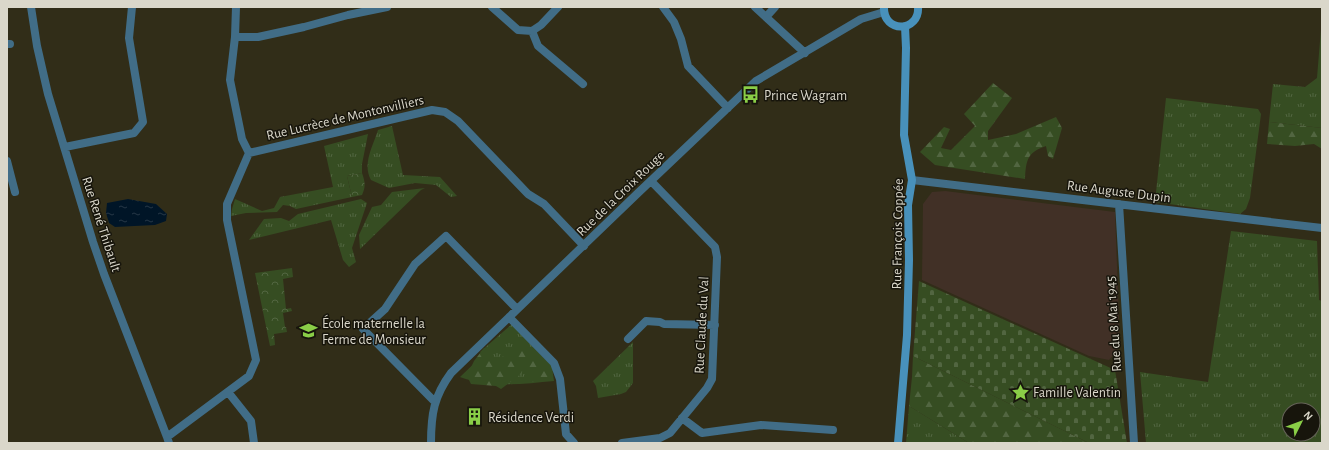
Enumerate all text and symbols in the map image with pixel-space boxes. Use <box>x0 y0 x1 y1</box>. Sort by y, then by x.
bus stop icon: Prince Wagram <box>741 85 761 105</box>
place label: Prince Wagram <box>764 89 847 103</box>
street label: Rue Lucrèce de Montonvilliers <box>265 93 425 143</box>
street label: Rue de la Croix Rouge <box>574 148 667 239</box>
street label: Rue René Thibault <box>79 175 123 274</box>
street label: Rue François Coppée <box>890 178 906 290</box>
street label: Rue Auguste Dupin <box>1066 179 1172 205</box>
street label: Rue du 8 Mai 1945 <box>1104 275 1124 372</box>
street label: Rue Claude du Val <box>692 276 712 374</box>
place label: École maternelle la Ferme de Monsieur <box>322 314 426 347</box>
school or university icon: École maternelle la Ferme de Monsieur <box>299 321 319 341</box>
place icon: Famille Valentin <box>1010 382 1030 402</box>
place label: Famille Valentin <box>1033 386 1121 400</box>
north arrow <box>1281 402 1321 442</box>
building icon: Résidence Verdi <box>465 407 485 427</box>
text: N <box>1301 409 1315 422</box>
place label: Résidence Verdi <box>488 411 574 425</box>

